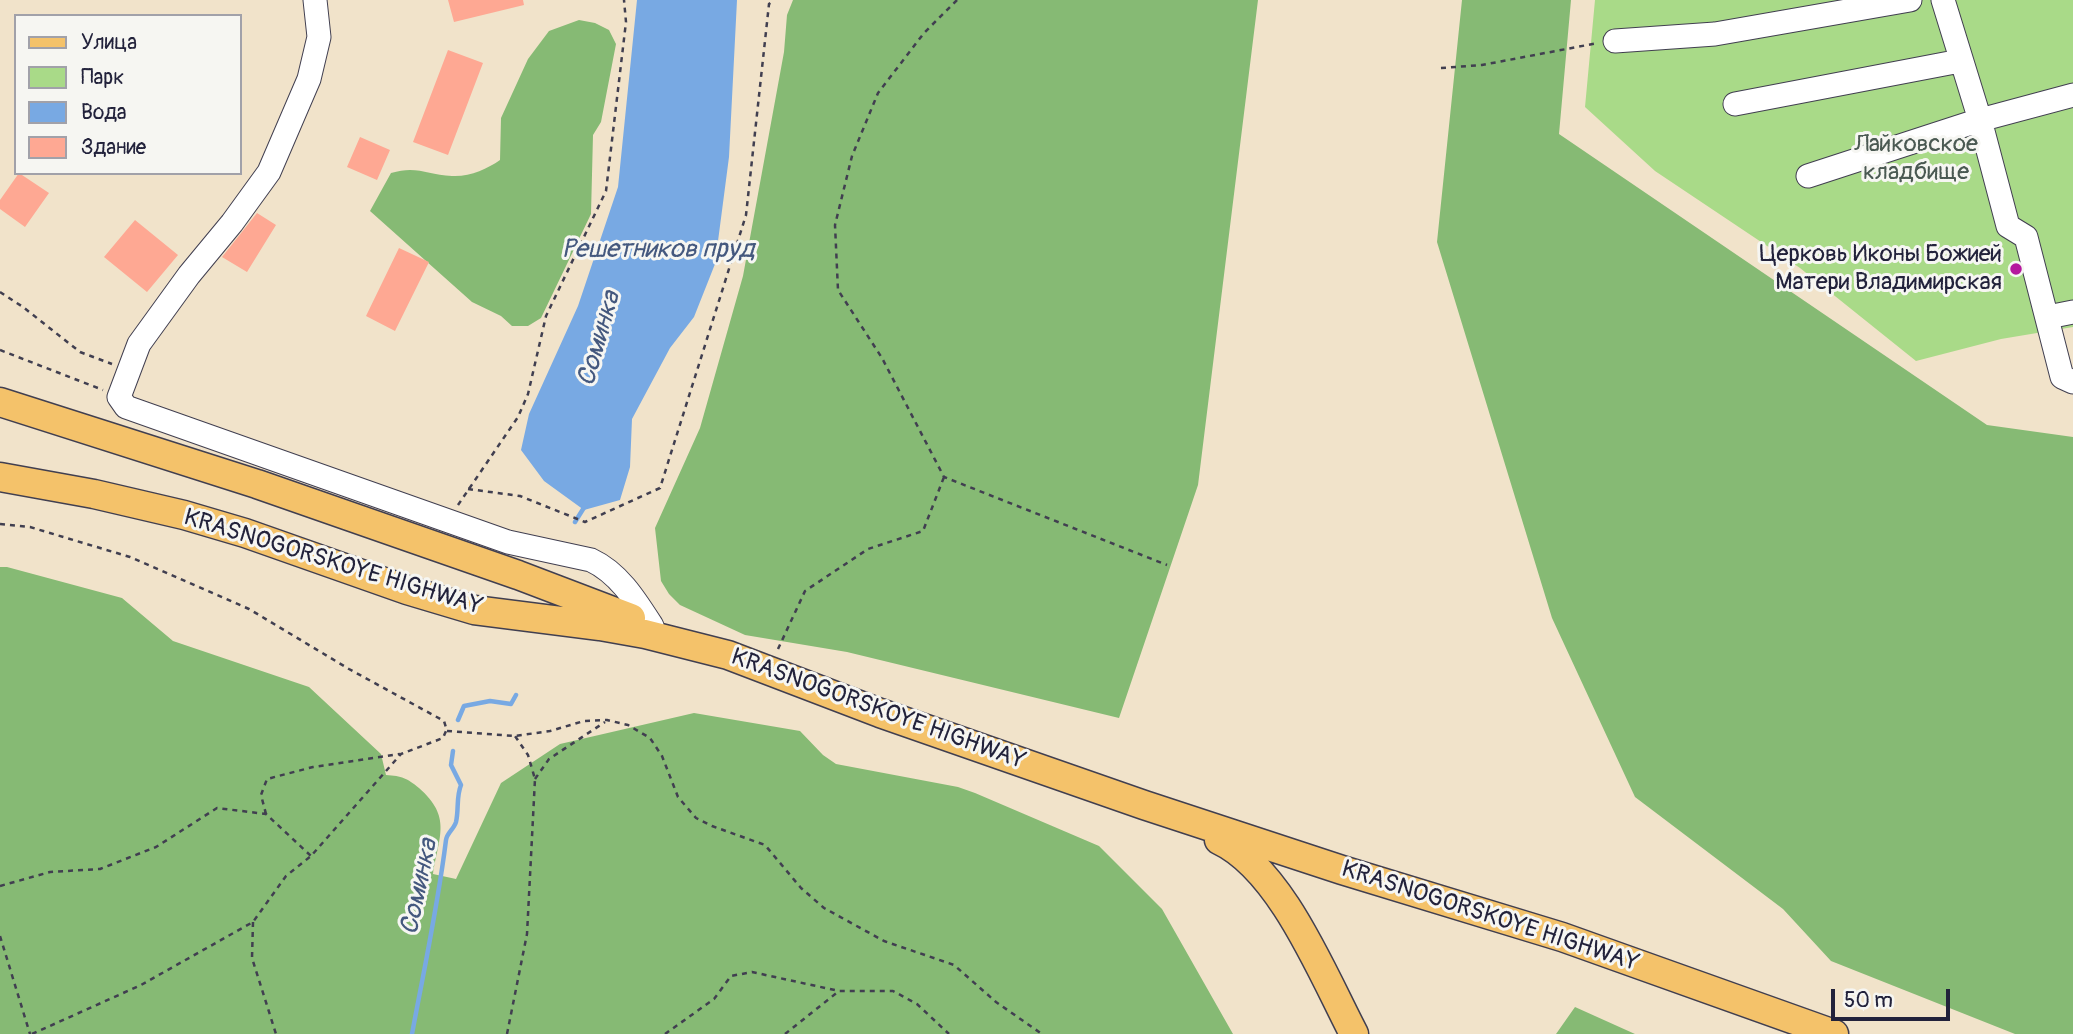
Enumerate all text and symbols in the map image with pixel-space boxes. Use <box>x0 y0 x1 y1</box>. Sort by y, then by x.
legend <box>14 14 242 175</box>
text: Улица <box>81 29 137 56</box>
text: Парк <box>81 64 124 91</box>
text: Вода <box>81 99 127 126</box>
park label: Лайковское кладбище <box>1854 131 1978 187</box>
text: Здание <box>81 134 146 161</box>
water label: Решетников пруд <box>562 234 754 266</box>
place label: Церковь Иконы Божией Матери Владимирская <box>1760 241 2002 297</box>
marker: Церковь Иконы Божией Матери Владимирская <box>2008 261 2024 277</box>
water label: Соминка <box>572 288 628 390</box>
street label: KRASNOGORSKOYE HIGHWAY <box>180 504 486 622</box>
street label: KRASNOGORSKOYE HIGHWAY <box>727 643 1029 777</box>
water label: Соминка <box>395 836 445 938</box>
street label: KRASNOGORSKOYE HIGHWAY <box>1338 855 1642 979</box>
scale bar <box>1835 974 1954 1018</box>
text: 50 m <box>1844 987 1893 1014</box>

